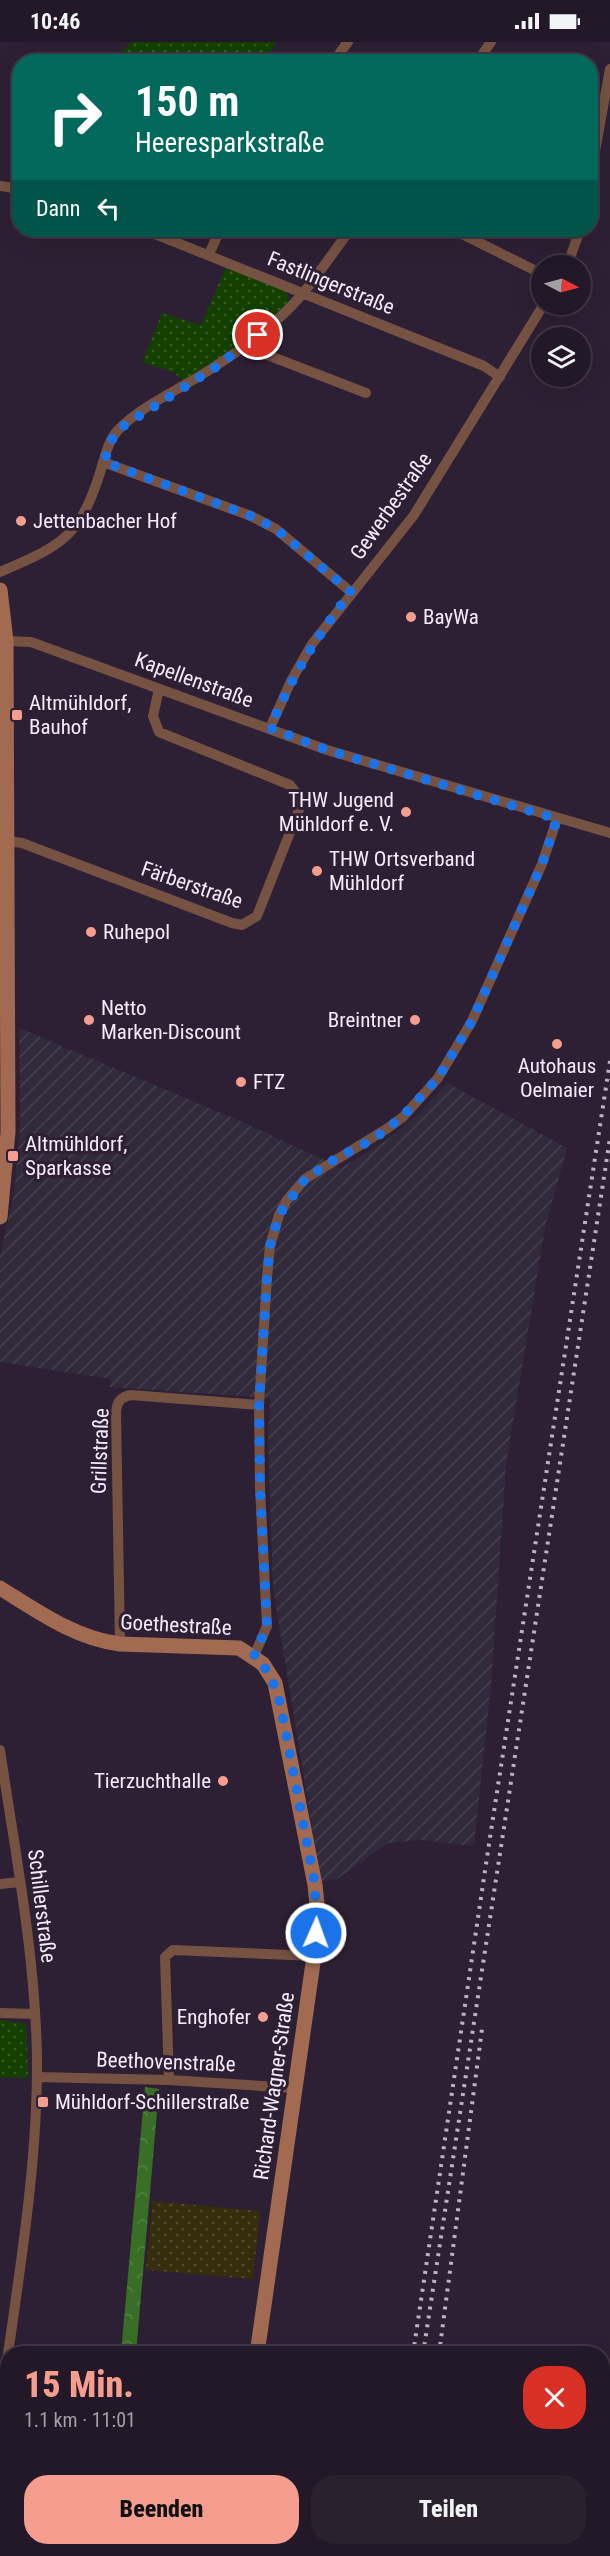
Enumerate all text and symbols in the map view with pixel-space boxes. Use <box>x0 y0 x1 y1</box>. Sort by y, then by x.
text: 10:46 <box>30 9 81 34</box>
text: 150 m <box>135 77 240 126</box>
icon: right <box>36 78 114 156</box>
text: Heeresparkstraße <box>135 127 324 159</box>
icon: left <box>92 192 125 225</box>
text: Dann <box>36 196 80 221</box>
street label: Fastlingerstraße <box>264 247 398 319</box>
north arrow <box>531 255 591 315</box>
map controls <box>531 255 591 387</box>
pin <box>232 309 283 360</box>
icon: arrive <box>241 318 274 351</box>
button: layers <box>531 327 591 387</box>
street label: Gewerbestraße <box>345 448 437 564</box>
place label: Jettenbacher Hof <box>33 509 177 533</box>
marker: Jettenbacher Hof <box>14 514 28 528</box>
place label: BayWa <box>423 605 479 629</box>
marker: BayWa <box>404 610 418 624</box>
street label: Kapellenstraße <box>132 648 257 713</box>
place label: Altmühldorf, Bauhof <box>29 691 131 739</box>
marker: Altmühldorf, Bauhof <box>10 708 24 722</box>
place label: THW Jugend Mühldorf e. V. <box>279 788 394 836</box>
marker: THW Jugend Mühldorf e. V. <box>399 805 413 819</box>
place label: THW Ortsverband Mühldorf <box>329 847 475 895</box>
street label: Färberstraße <box>138 856 246 914</box>
marker: THW Ortsverband Mühldorf <box>310 864 324 878</box>
place label: Ruhepol <box>103 920 170 944</box>
marker: Ruhepol <box>84 925 98 939</box>
place label: Netto Marken-Discount <box>101 996 241 1044</box>
place label: Breintner <box>328 1008 403 1032</box>
marker: Netto Marken-Discount <box>82 1013 96 1027</box>
marker: Breintner <box>408 1013 422 1027</box>
marker: Autohaus Oelmaier <box>550 1037 564 1051</box>
place label: Autohaus Oelmaier <box>518 1054 596 1102</box>
place label: FTZ <box>253 1070 285 1094</box>
marker: FTZ <box>234 1075 248 1089</box>
place label: Altmühldorf, Sparkasse <box>25 1132 127 1180</box>
marker: Altmühldorf, Sparkasse <box>6 1149 20 1163</box>
street label: Grillstraße <box>87 1408 113 1494</box>
street label: Goethestraße <box>120 1610 233 1640</box>
place label: Tierzuchthalle <box>94 1769 211 1793</box>
marker: Tierzuchthalle <box>216 1774 230 1788</box>
street label: Schillerstraße <box>23 1848 61 1964</box>
position arrow <box>284 1901 348 1965</box>
street label: Richard-Wagner-Straße <box>249 1990 299 2181</box>
place label: Enghofer <box>177 2005 251 2029</box>
marker: Enghofer <box>256 2010 270 2024</box>
street label: Beethovenstraße <box>96 2048 236 2076</box>
place label: Mühldorf-Schillerstraße <box>55 2090 250 2114</box>
marker: Mühldorf-Schillerstraße <box>36 2095 50 2109</box>
text: 15 Min. <box>24 2364 134 2406</box>
button: close <box>523 2366 586 2429</box>
text: 1.1 km · 11:01 <box>24 2408 136 2432</box>
button: Beenden <box>24 2475 299 2544</box>
button: Teilen <box>311 2475 586 2544</box>

